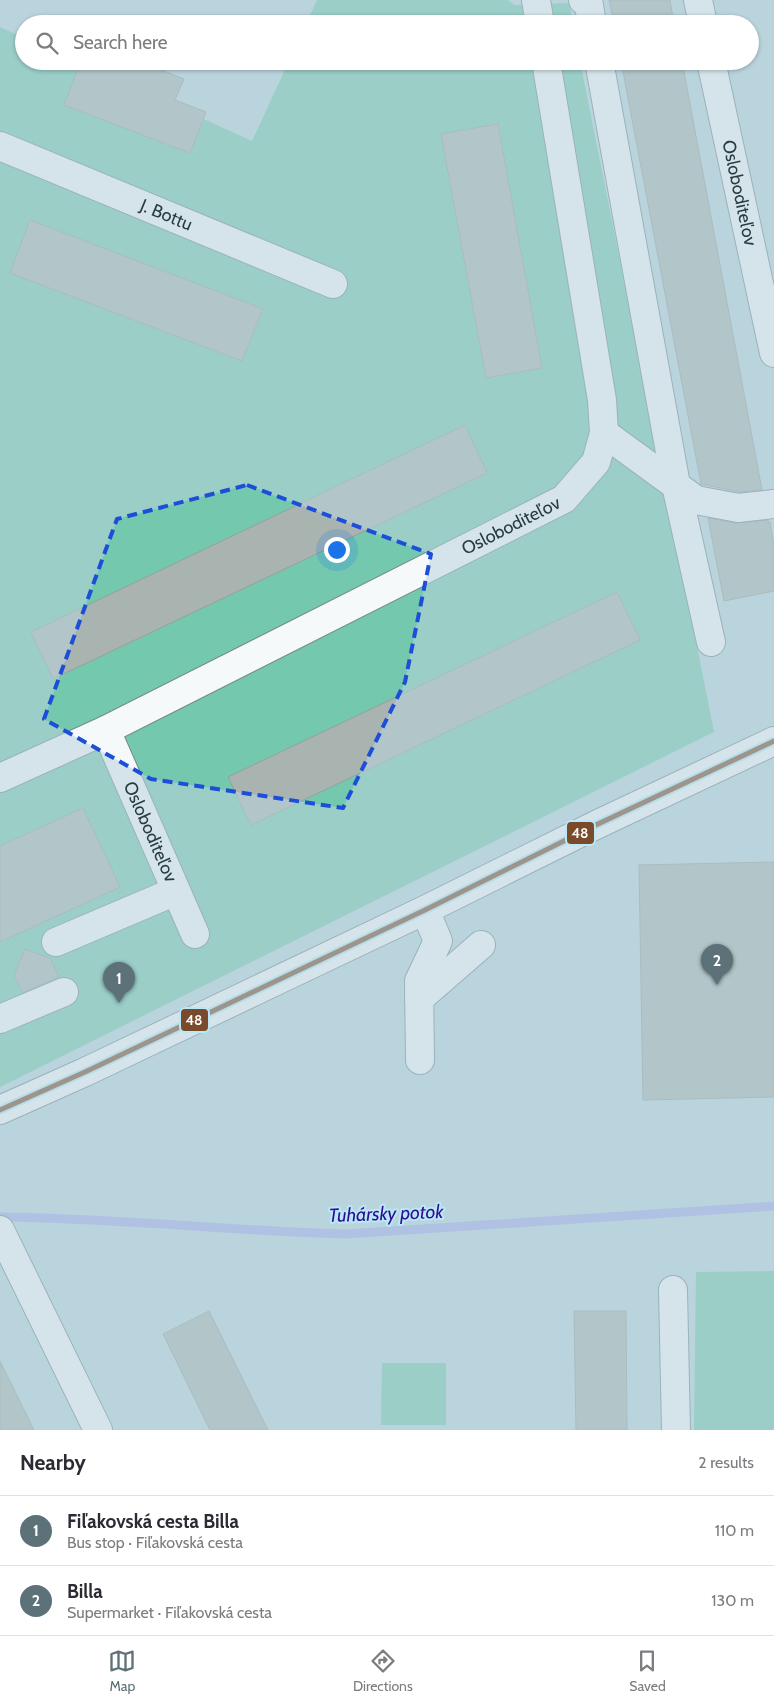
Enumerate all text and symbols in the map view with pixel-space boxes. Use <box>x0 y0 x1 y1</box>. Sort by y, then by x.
search box <box>15 15 759 70</box>
icon: search <box>33 29 61 57</box>
text: Search here <box>73 31 167 54</box>
street label: Osloboditeľov <box>717 138 762 248</box>
street label: J. Bottu <box>136 194 196 236</box>
street label: Osloboditeľov <box>458 492 564 560</box>
your location <box>324 537 350 563</box>
street label: Osloboditeľov <box>119 778 182 886</box>
line badge: 48 <box>566 821 595 845</box>
text: 48 <box>571 824 589 842</box>
pin: 2 <box>701 944 733 985</box>
pin: 1 <box>103 962 135 1003</box>
line badge: 48 <box>180 1008 209 1032</box>
text: 48 <box>185 1011 203 1029</box>
water label: Tuhársky potok <box>328 1200 445 1227</box>
text: Nearby <box>20 1450 86 1475</box>
text: 2 results <box>698 1453 754 1472</box>
text: Fiľakovská cesta Billa <box>67 1510 239 1533</box>
text: 1 <box>33 1521 39 1540</box>
text: 110 m <box>715 1521 754 1540</box>
text: Bus stop · Fiľakovská cesta <box>67 1533 243 1552</box>
text: Billa <box>67 1580 103 1603</box>
text: 2 <box>32 1591 40 1610</box>
text: 130 m <box>711 1591 754 1610</box>
text: Supermarket · Fiľakovská cesta <box>67 1603 272 1622</box>
tab: Map <box>108 1647 136 1695</box>
tab: Directions <box>353 1647 413 1695</box>
tab: Saved <box>629 1647 666 1695</box>

